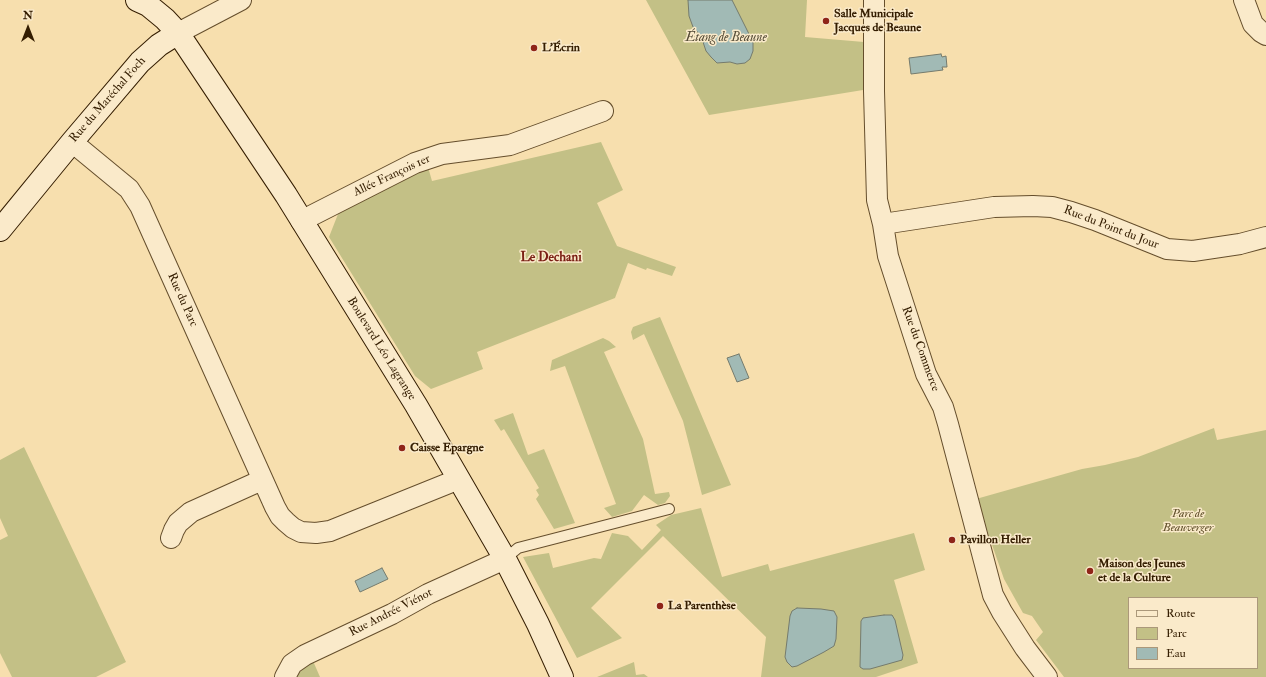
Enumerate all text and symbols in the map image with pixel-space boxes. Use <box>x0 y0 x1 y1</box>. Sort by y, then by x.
place label: Salle Municipale Jacques de Beaune <box>834 7 921 35</box>
north arrow <box>8 8 48 48</box>
text: N <box>23 9 33 22</box>
marker: Salle Municipale Jacques de Beaune <box>821 16 831 26</box>
water label: Étang de Beaune <box>685 30 767 46</box>
place label: L’Écrin <box>542 41 580 55</box>
marker: L’Écrin <box>529 43 539 53</box>
street label: Rue du Maréchal Foch <box>67 54 149 146</box>
street label: Allée François 1er <box>351 152 433 200</box>
street label: Rue du Point du Jour <box>1061 203 1161 253</box>
district label: Le Dechani <box>520 250 582 266</box>
street label: Rue du Parc <box>164 271 200 329</box>
street label: Boulevard Léo Lagrange <box>343 295 419 403</box>
street label: Rue du Commerce <box>898 305 942 393</box>
place label: Caisse Epargne <box>410 441 484 455</box>
marker: Caisse Epargne <box>397 443 407 453</box>
park label: Parc de Beauverger <box>1163 507 1213 535</box>
place label: Pavillon Heller <box>960 533 1031 547</box>
marker: Pavillon Heller <box>947 535 957 545</box>
place label: Maison des Jeunes et de la Culture <box>1098 557 1185 585</box>
marker: Maison des Jeunes et de la Culture <box>1085 566 1095 576</box>
street label: Rue Andrée Viénot <box>347 586 435 640</box>
legend <box>1128 597 1258 669</box>
place label: La Parenthèse <box>668 599 736 613</box>
marker: La Parenthèse <box>655 601 665 611</box>
text: Route <box>1166 606 1195 621</box>
text: Parc <box>1166 626 1187 641</box>
text: Eau <box>1166 646 1186 661</box>

